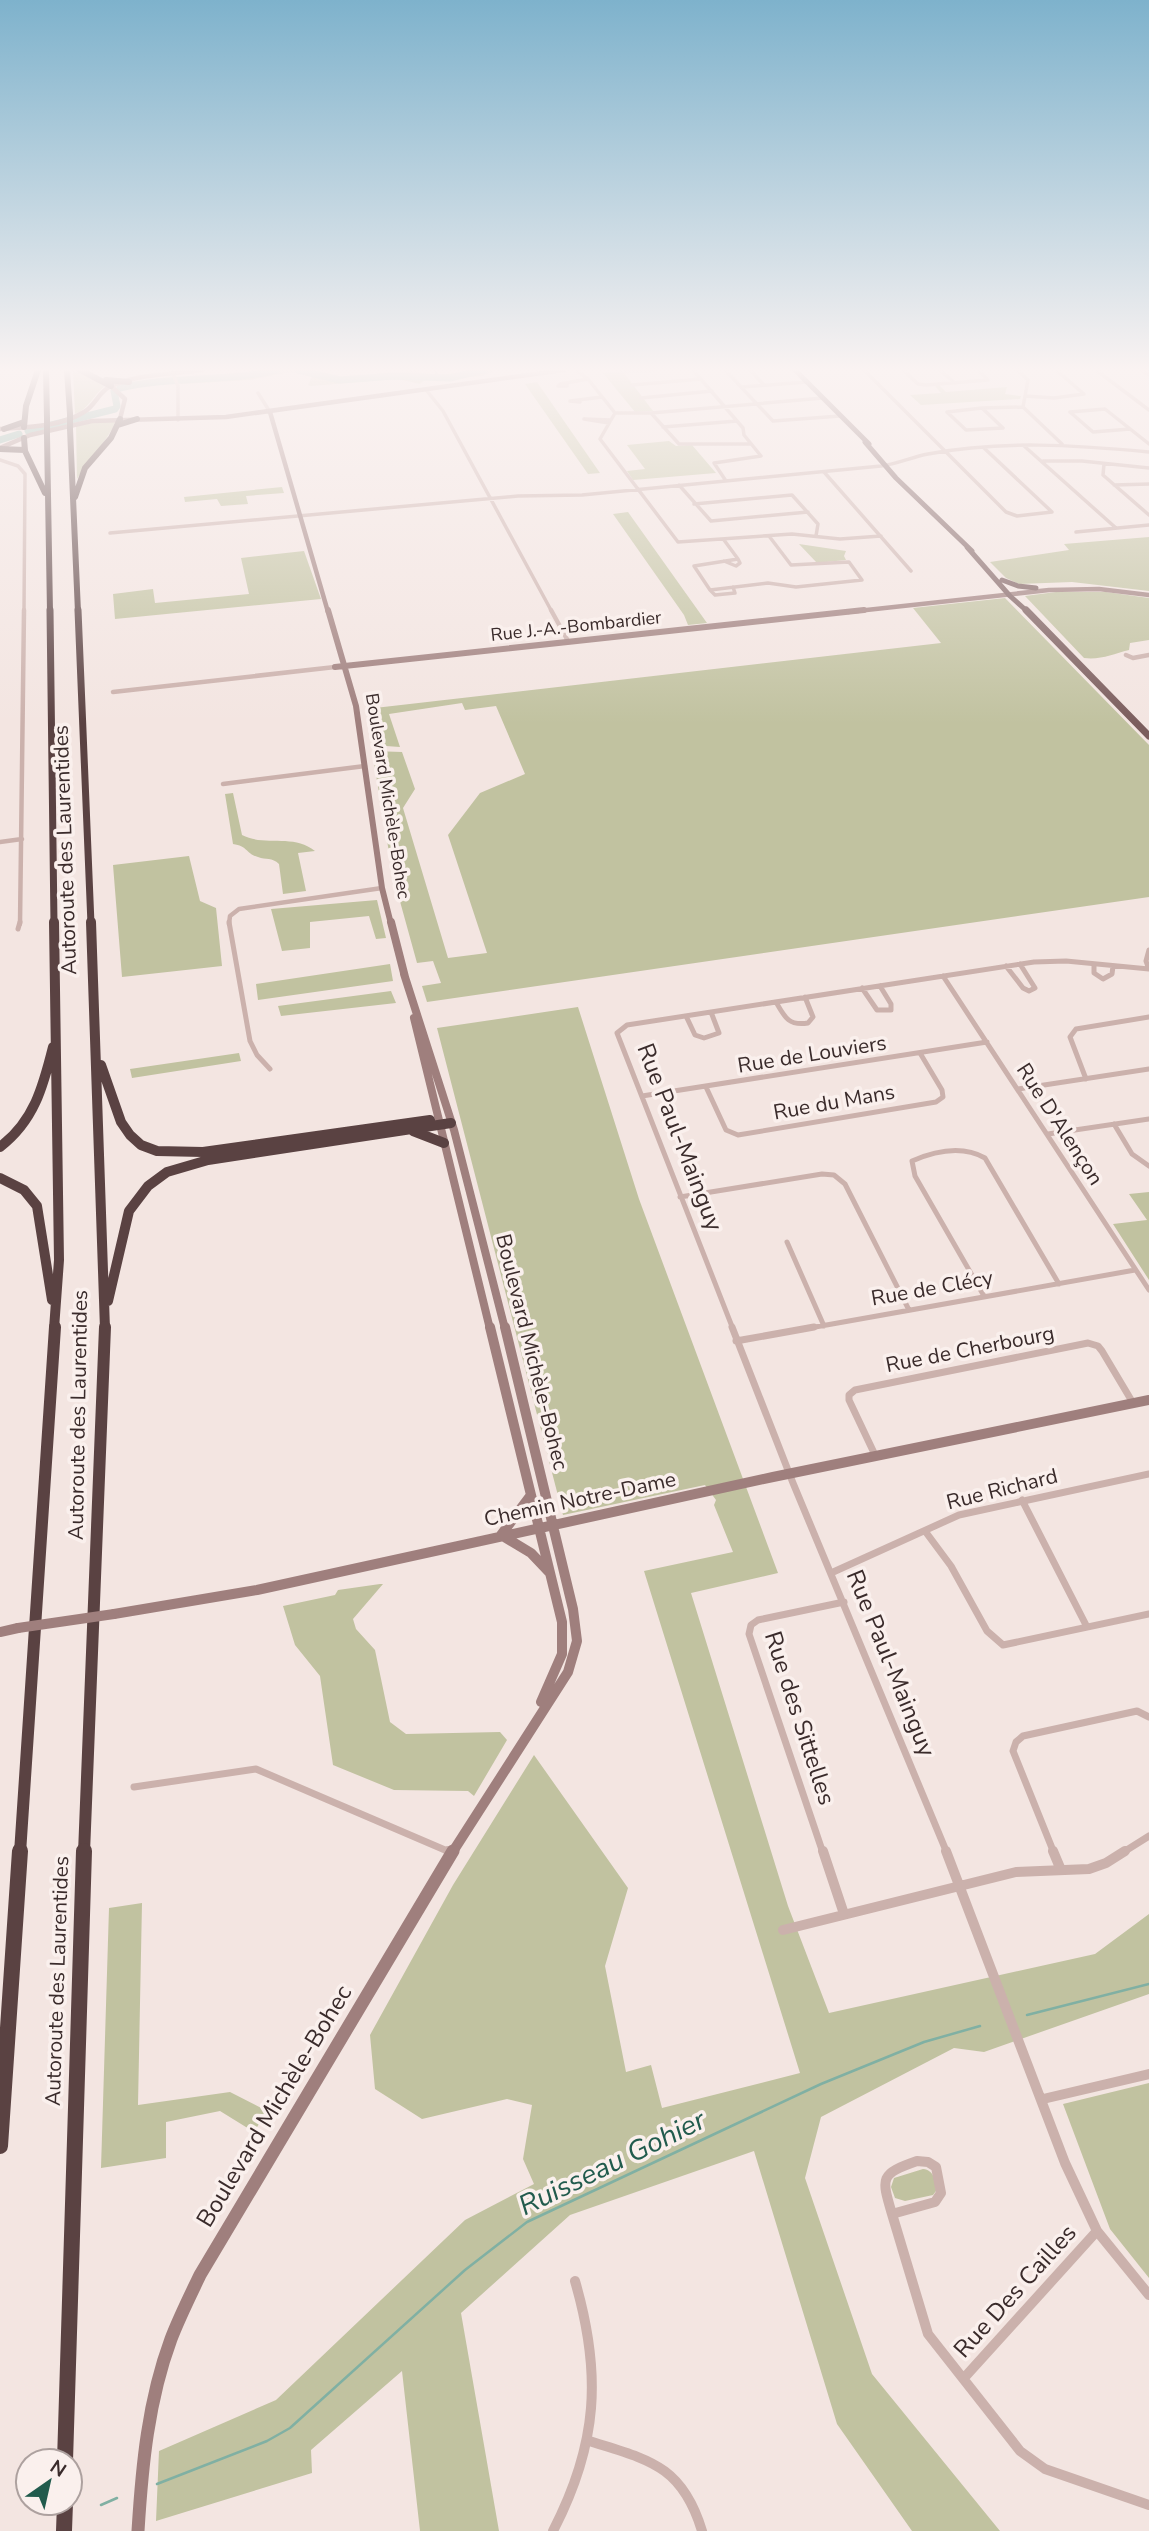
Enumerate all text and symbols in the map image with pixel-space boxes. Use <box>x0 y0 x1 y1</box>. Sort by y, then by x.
street label: Rue J.-A.-Bombardier <box>489 605 663 647</box>
street label: Boulevard Michèle-Bohec <box>360 692 416 900</box>
street label: Autoroute des Laurentides <box>47 725 83 975</box>
street label: Rue de Louviers <box>736 1028 888 1080</box>
street label: Rue Paul-Mainguy <box>629 1039 731 1236</box>
street label: Rue D'Alençon <box>1010 1058 1110 1190</box>
street label: Rue du Mans <box>771 1078 897 1126</box>
street label: Boulevard Michèle-Bohec <box>489 1231 575 1473</box>
street label: Rue de Clécy <box>869 1263 995 1312</box>
street label: Autoroute des Laurentides <box>62 1290 94 1540</box>
street label: Rue de Cherbourg <box>883 1319 1057 1379</box>
street label: Rue Richard <box>943 1462 1061 1516</box>
street label: Chemin Notre-Dame <box>482 1465 678 1533</box>
street label: Rue Paul-Mainguy <box>839 1565 943 1762</box>
street label: Rue des Sittelles <box>757 1627 843 1809</box>
street label: Autoroute des Laurentides <box>39 1856 75 2106</box>
street label: Boulevard Michèle-Bohec <box>189 1979 359 2233</box>
water label: Ruisseau Gohier <box>512 2101 713 2225</box>
street label: Rue Des Cailles <box>947 2217 1083 2365</box>
north arrow <box>14 2447 84 2517</box>
text: N <box>45 2454 71 2483</box>

